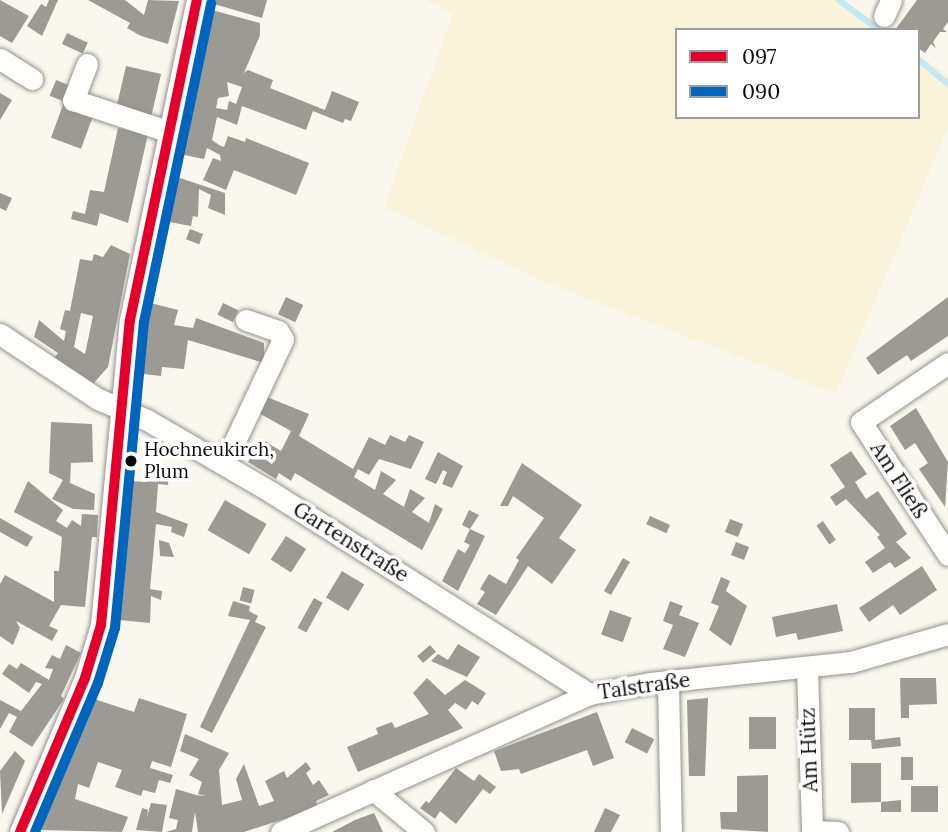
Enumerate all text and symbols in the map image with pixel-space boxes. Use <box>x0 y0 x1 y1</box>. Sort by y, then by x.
legend <box>675 28 920 119</box>
text: 097 <box>742 43 776 70</box>
text: 090 <box>742 78 780 105</box>
street label: Am Fließ <box>865 437 933 523</box>
place label: Hochneukirch, Plum <box>144 439 274 483</box>
marker: Hochneukirch, Plum <box>124 454 138 468</box>
street label: Gartenstraße <box>289 496 413 588</box>
street label: Talstraße <box>596 667 692 705</box>
street label: Am Hütz <box>795 707 823 793</box>

